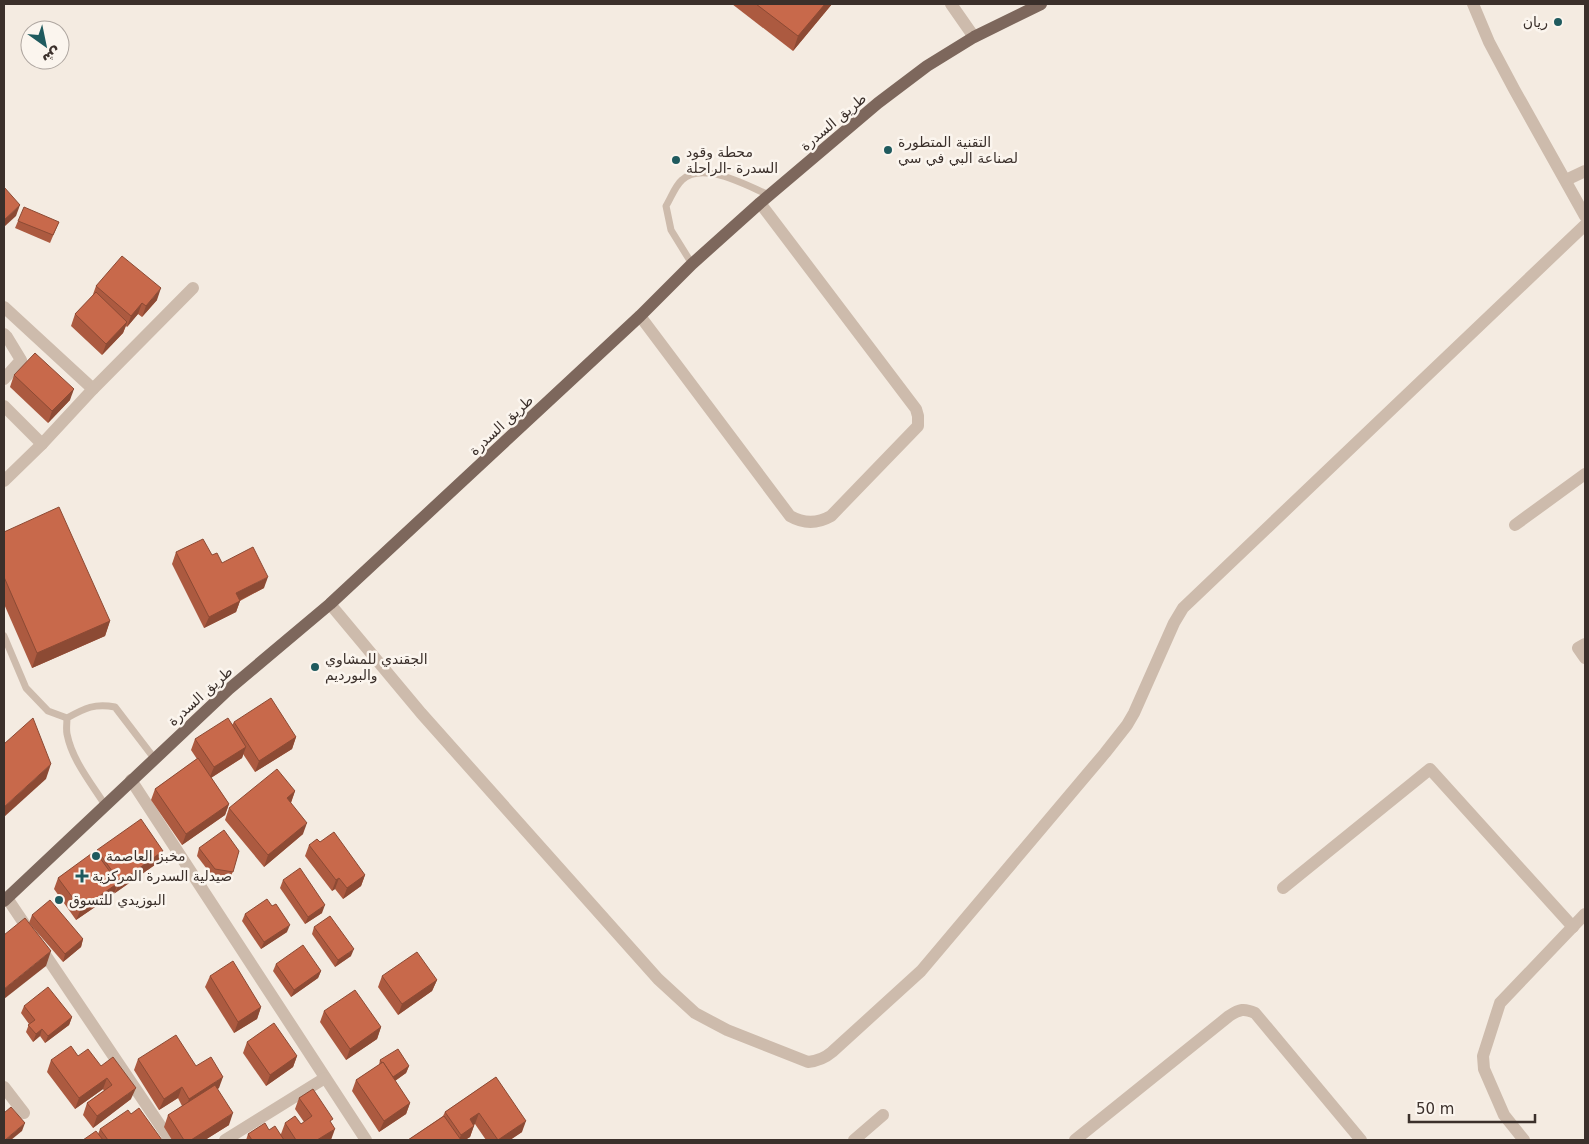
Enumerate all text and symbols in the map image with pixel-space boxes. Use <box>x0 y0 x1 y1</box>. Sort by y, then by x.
place label: ريان <box>1523 14 1548 31</box>
marker: ريان <box>1552 16 1564 28</box>
north arrow <box>20 20 70 70</box>
text: ش <box>40 44 65 68</box>
street label: طريق السدرة <box>797 90 870 155</box>
place label: التقنية المتطورة لصناعة البي في سي <box>898 134 1018 167</box>
place label: محطة وقود السدرة -الراحلة <box>686 144 778 177</box>
marker: التقنية المتطورة لصناعة البي في سي <box>882 144 894 156</box>
marker: محطة وقود السدرة -الراحلة <box>670 154 682 166</box>
street label: طريق السدرة <box>466 392 537 459</box>
place label: الجقندي للمشاوي والبورديم <box>325 651 428 684</box>
marker: الجقندي للمشاوي والبورديم <box>309 661 321 673</box>
street label: طريق السدرة <box>165 663 236 730</box>
place label: مخبز العاصمة <box>106 848 186 865</box>
marker: مخبز العاصمة <box>90 850 102 862</box>
place label: صيدلية السدرة المركزية <box>92 868 232 885</box>
marker: صيدلية السدرة المركزية <box>76 870 88 882</box>
place label: البوزيدي للتسوق <box>69 892 166 909</box>
marker: البوزيدي للتسوق <box>53 894 65 906</box>
scale bar <box>1409 1092 1535 1124</box>
text: 50 m <box>1416 1100 1454 1118</box>

